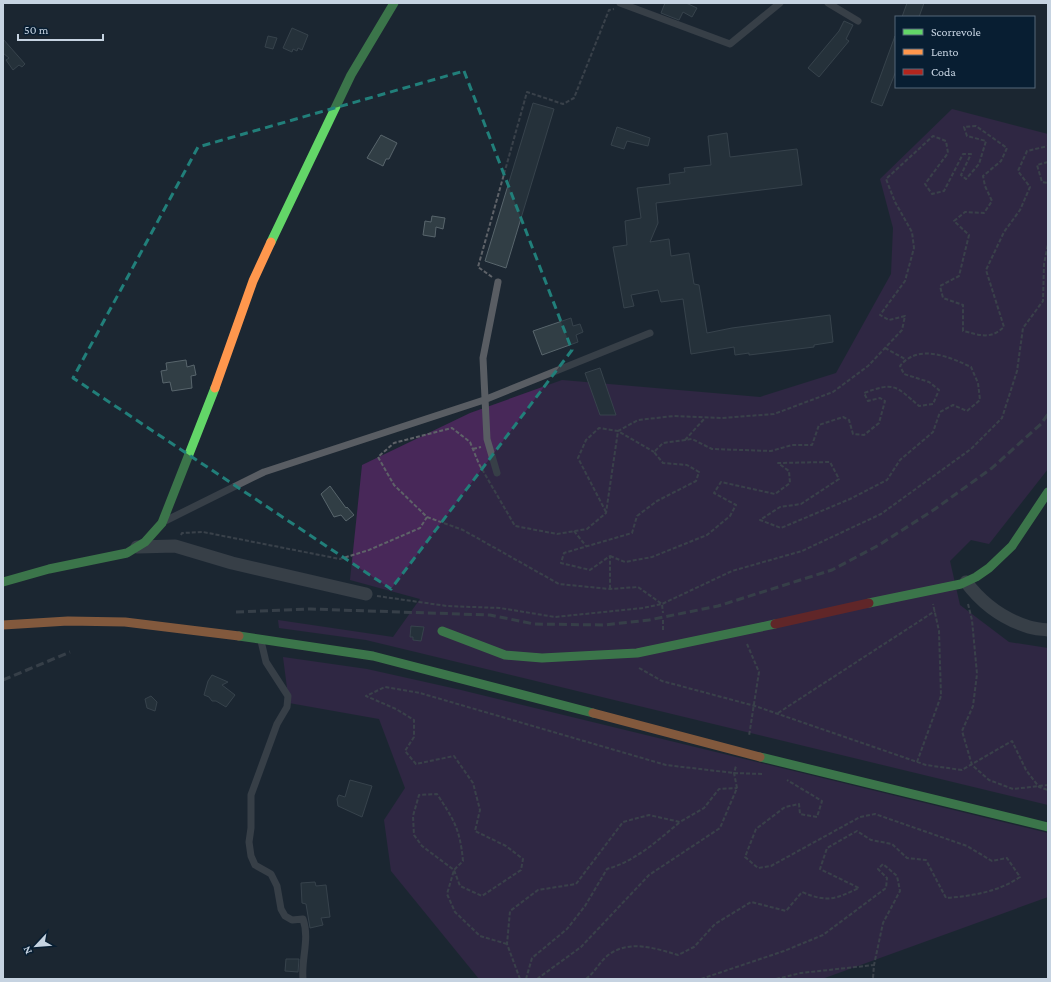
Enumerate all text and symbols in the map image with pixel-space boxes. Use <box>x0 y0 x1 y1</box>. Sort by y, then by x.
scale bar <box>18 16 103 42</box>
legend <box>895 16 1035 88</box>
text: 50 m <box>24 23 49 37</box>
text: Scorrevole <box>931 25 981 39</box>
text: Lento <box>931 45 959 59</box>
text: Coda <box>931 65 956 79</box>
north arrow <box>16 926 56 966</box>
text: N <box>20 944 34 956</box>

